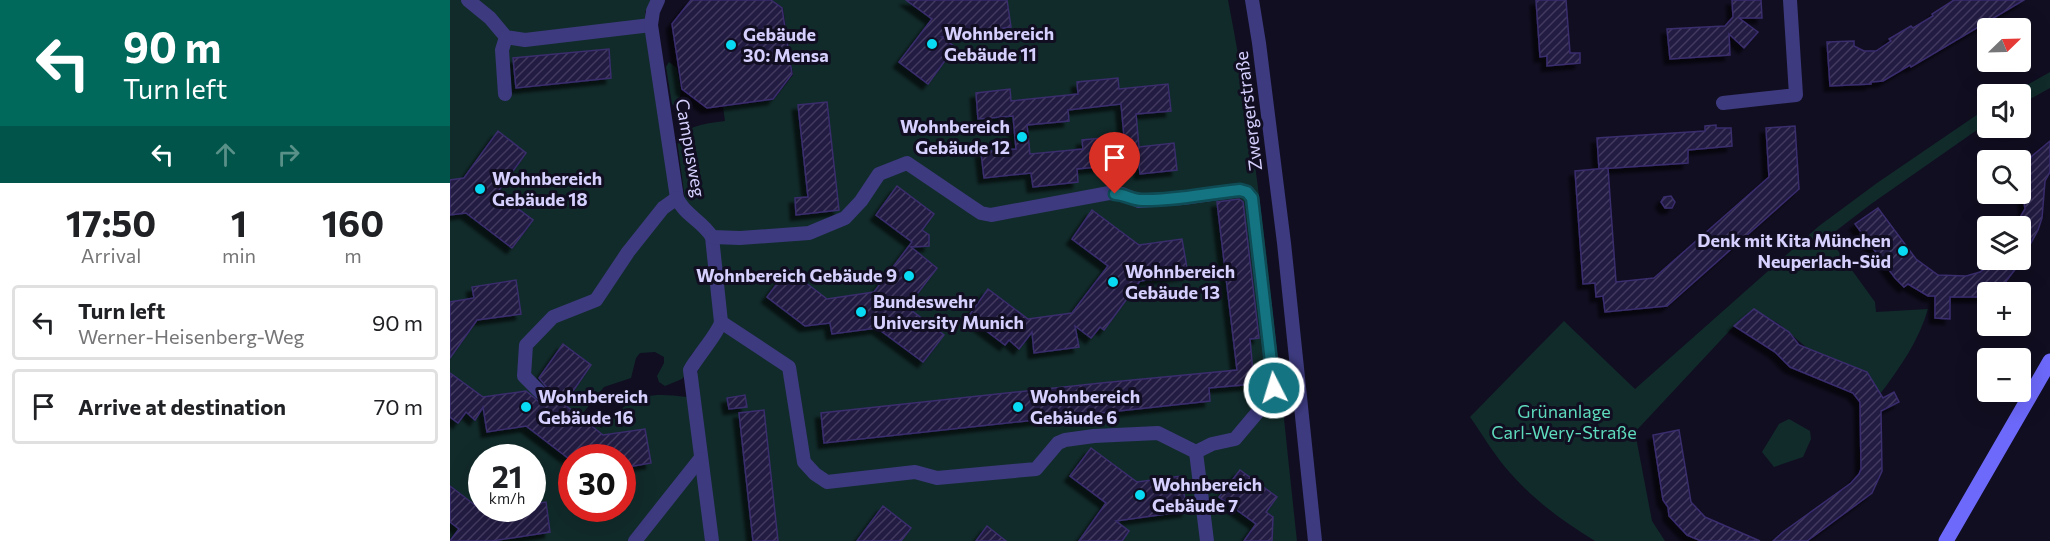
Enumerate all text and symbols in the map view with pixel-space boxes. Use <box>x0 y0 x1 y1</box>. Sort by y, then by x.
north arrow <box>1977 18 2031 72</box>
map controls <box>1977 18 2031 402</box>
text: 90 m <box>123 20 222 72</box>
place label: Wohnbereich Gebäude 11 <box>944 22 1054 65</box>
place label: Gebäude 30: Mensa <box>743 23 829 66</box>
icon: left <box>24 24 102 102</box>
marker: Wohnbereich Gebäude 11 <box>925 37 939 51</box>
marker: Gebäude 30: Mensa <box>724 38 738 52</box>
street label: Zwergerstraße <box>1230 50 1266 172</box>
text: Turn left <box>123 72 227 105</box>
button: sound <box>1977 84 2031 138</box>
street label: Campusweg <box>672 97 710 199</box>
place label: Wohnbereich Gebäude 12 <box>900 115 1010 158</box>
marker: Wohnbereich Gebäude 12 <box>1015 130 1029 144</box>
pin <box>1089 132 1140 194</box>
icon: left <box>146 138 179 171</box>
icon: ahead <box>209 138 242 171</box>
icon: right <box>272 138 305 171</box>
icon: arrive <box>1098 141 1131 174</box>
button: search <box>1977 150 2031 204</box>
place label: Wohnbereich Gebäude 18 <box>492 167 602 210</box>
marker: Wohnbereich Gebäude 18 <box>473 182 487 196</box>
text: 17:50 <box>66 200 156 244</box>
text: 1 <box>231 200 247 244</box>
text: 160 <box>322 200 384 244</box>
button: layers <box>1977 216 2031 270</box>
place label: Denk mit Kita München Neuperlach-Süd <box>1697 229 1891 272</box>
text: Arrival <box>81 243 141 267</box>
text: min <box>222 243 256 267</box>
text: m <box>344 243 362 267</box>
marker: Denk mit Kita München Neuperlach-Süd <box>1896 244 1910 258</box>
place label: Wohnbereich Gebäude 13 <box>1125 260 1235 303</box>
place label: Wohnbereich Gebäude 9 <box>696 264 897 286</box>
marker: Wohnbereich Gebäude 9 <box>902 269 916 283</box>
marker: Wohnbereich Gebäude 13 <box>1106 275 1120 289</box>
button: + <box>1977 282 2031 336</box>
place label: Bundeswehr University Munich <box>873 290 1024 333</box>
text: Turn left <box>78 297 165 324</box>
marker: Bundeswehr University Munich <box>854 305 868 319</box>
icon: left <box>27 306 60 339</box>
text: 90 m <box>372 309 423 336</box>
text: Werner-Heisenberg-Weg <box>78 324 304 348</box>
button: − <box>1977 348 2031 402</box>
position arrow <box>1242 356 1306 420</box>
place label: Wohnbereich Gebäude 16 <box>538 385 648 428</box>
place label: Wohnbereich Gebäude 6 <box>1030 385 1140 428</box>
icon: arrive <box>27 390 60 423</box>
text: Arrive at destination <box>78 393 286 420</box>
text: 70 m <box>374 393 423 420</box>
marker: Wohnbereich Gebäude 16 <box>519 400 533 414</box>
marker: Wohnbereich Gebäude 6 <box>1011 400 1025 414</box>
park label: Grünanlage Carl-Wery-Straße <box>1491 400 1637 443</box>
speed limit sign: 30 <box>558 444 636 522</box>
text: 21 <box>492 457 522 494</box>
place label: Wohnbereich Gebäude 7 <box>1152 473 1262 516</box>
marker: Wohnbereich Gebäude 7 <box>1133 488 1147 502</box>
text: km/h <box>489 489 525 507</box>

